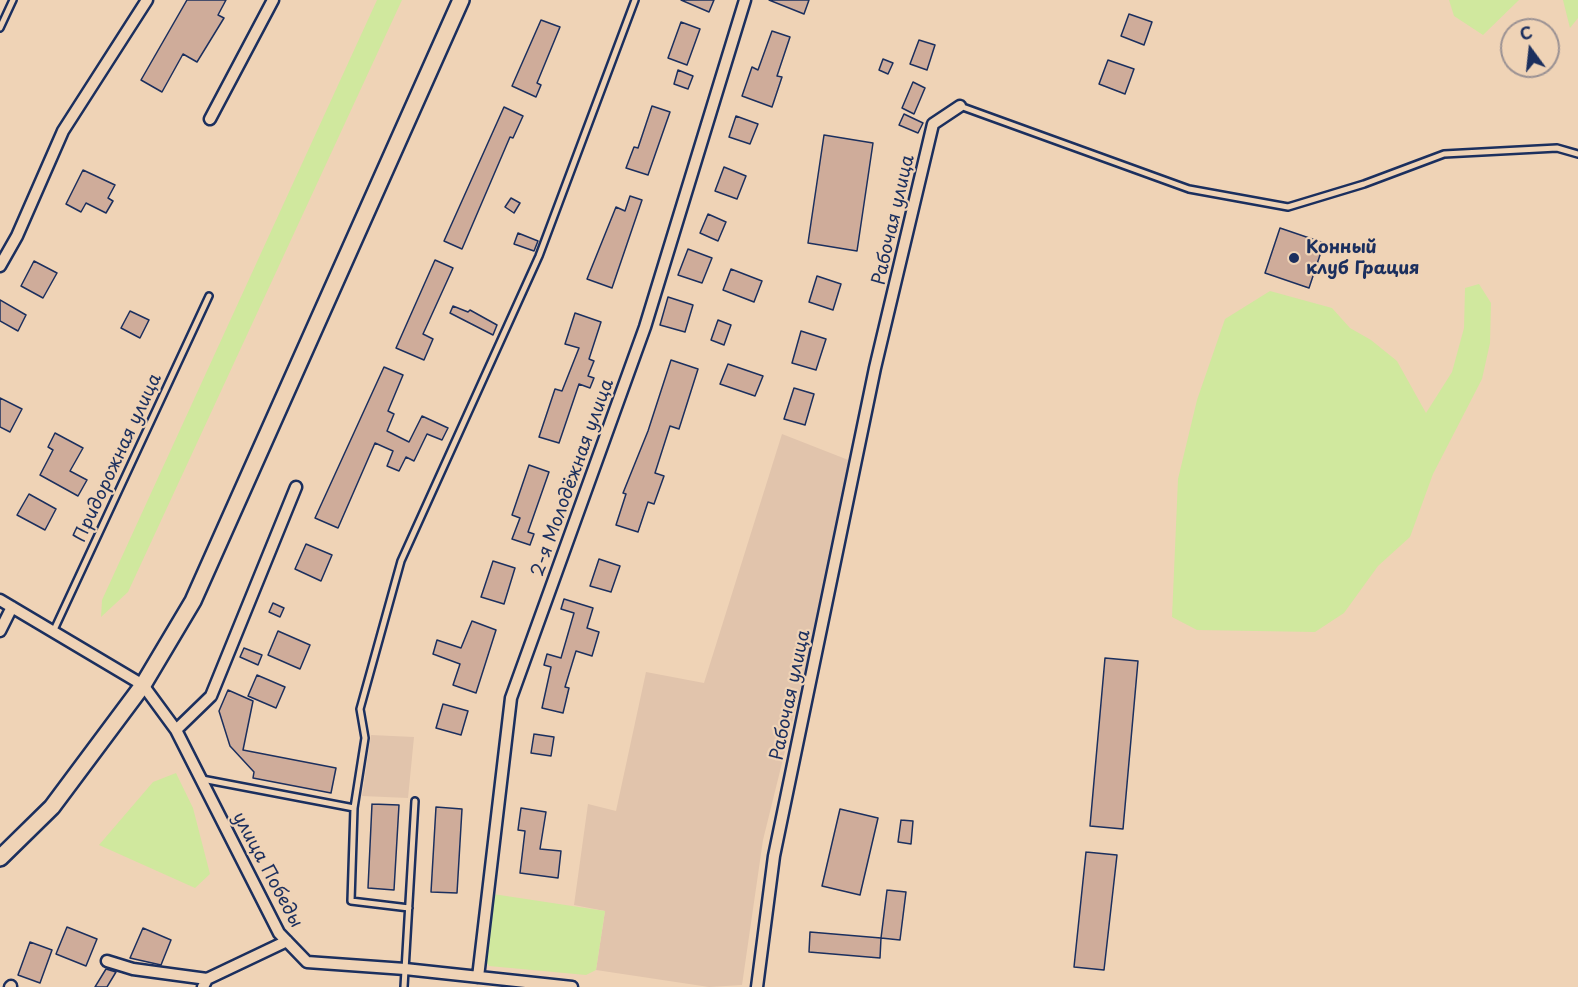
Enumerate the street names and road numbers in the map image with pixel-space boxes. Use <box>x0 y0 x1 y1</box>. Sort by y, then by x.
street label: Рабочая улица <box>869 153 919 287</box>
street label: Придорожная улица <box>69 370 167 546</box>
street label: 2-я Молодёжная улица <box>527 376 619 580</box>
street label: Рабочая улица <box>767 628 815 762</box>
street label: улица Победы <box>227 809 307 931</box>

